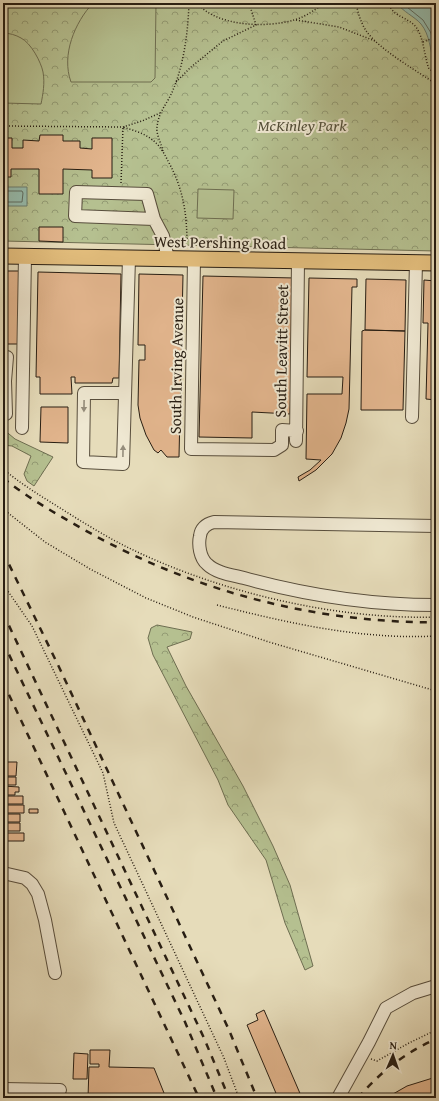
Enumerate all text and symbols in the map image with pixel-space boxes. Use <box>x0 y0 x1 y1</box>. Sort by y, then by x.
park label: McKinley Park <box>258 113 347 137</box>
street label: West Pershing Road <box>154 229 287 255</box>
street label: South Leavitt Street <box>268 284 294 418</box>
street label: South Irving Avenue <box>163 298 189 434</box>
one-way arrow <box>81 400 87 413</box>
one-way arrow <box>120 444 126 457</box>
north arrow <box>373 1035 413 1075</box>
text: N <box>389 1037 398 1053</box>

